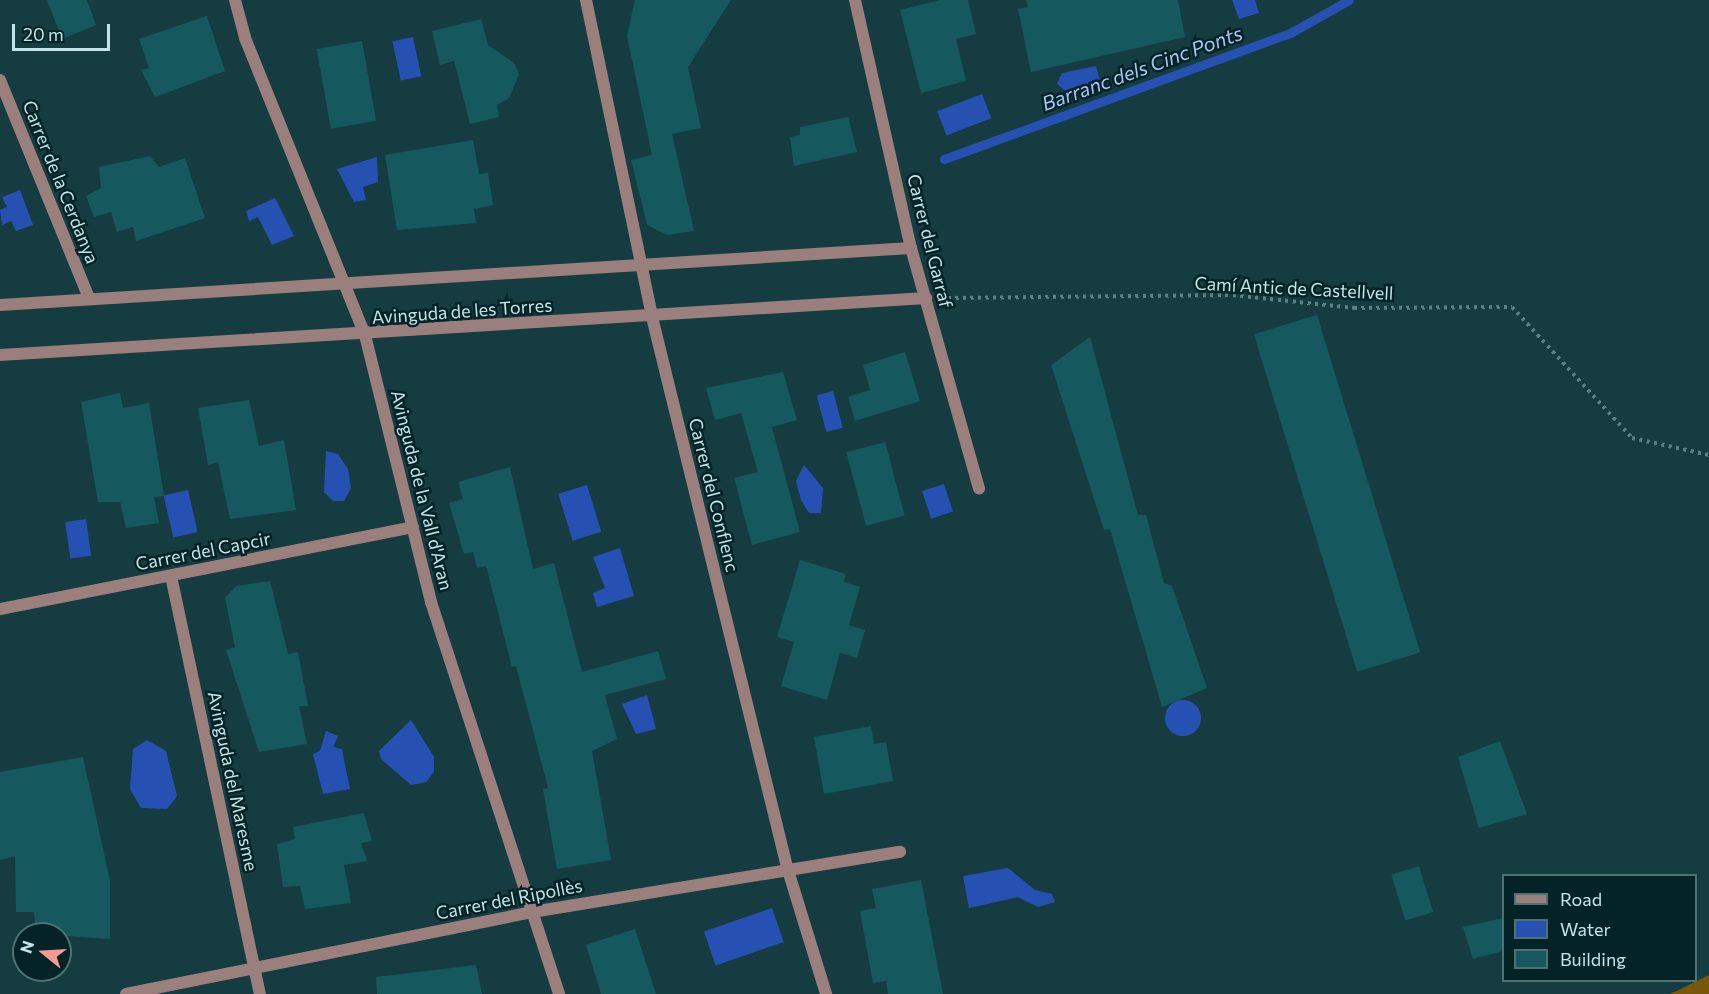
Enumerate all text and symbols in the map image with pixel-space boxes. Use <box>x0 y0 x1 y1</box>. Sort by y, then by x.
scale bar <box>15 12 112 50</box>
water label: Barranc dels Cinc Ponts <box>1038 20 1246 116</box>
text: 20 m <box>23 23 64 45</box>
street label: Carrer de la Cerdanya <box>18 97 104 267</box>
street label: Carrer del Garraf <box>903 172 957 310</box>
street label: Camí Antic de Castellvell <box>1194 272 1394 304</box>
street label: Avinguda de les Torres <box>371 294 553 328</box>
street label: Avinguda de la Vall d'Aran <box>387 388 457 592</box>
street label: Carrer del Conflenc <box>684 416 744 574</box>
street label: Carrer del Capcir <box>134 527 272 575</box>
street label: Avinguda del Maresme <box>203 689 263 873</box>
street label: Carrer del Ripollès <box>434 874 584 924</box>
legend <box>1502 874 1697 982</box>
text: Road <box>1560 888 1602 910</box>
text: Water <box>1560 918 1611 940</box>
north arrow <box>12 922 72 982</box>
text: N <box>15 938 37 956</box>
text: Building <box>1560 948 1626 970</box>

